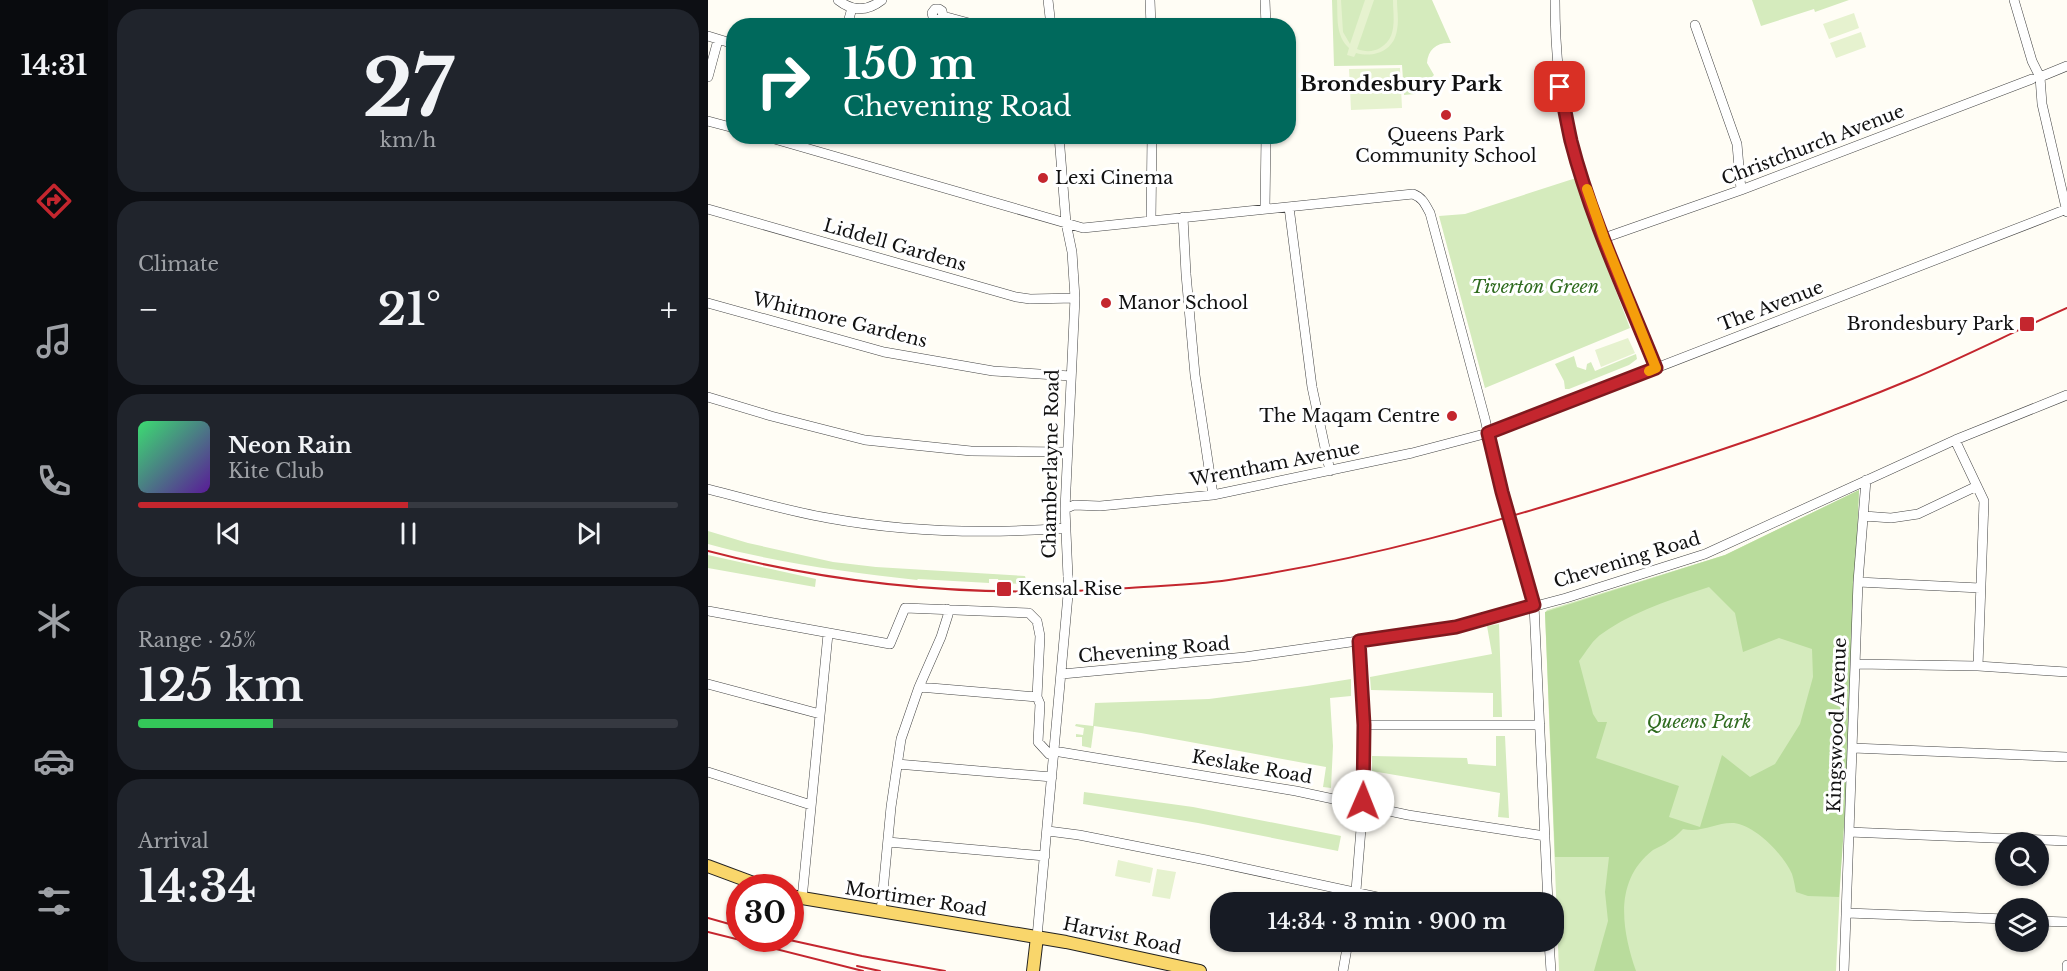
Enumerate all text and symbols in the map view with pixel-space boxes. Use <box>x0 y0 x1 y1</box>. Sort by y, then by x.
text: 150 m <box>843 38 976 90</box>
text: 27 <box>362 40 454 137</box>
icon: right <box>744 42 822 120</box>
text: 14:31 <box>21 49 87 82</box>
pin <box>1534 61 1585 112</box>
icon: arrive <box>1543 70 1576 103</box>
district label: Brondesbury Park <box>1300 71 1503 97</box>
text: Chevening Road <box>843 90 1072 123</box>
street label: Christchurch Avenue <box>1718 100 1908 190</box>
marker: Queens Park Community School <box>1439 108 1453 122</box>
place label: Queens Park Community School <box>1355 124 1537 167</box>
text: km/h <box>380 128 436 152</box>
place label: Lexi Cinema <box>1055 167 1173 189</box>
marker: Lexi Cinema <box>1036 171 1050 185</box>
icon: directions <box>33 180 75 222</box>
street label: Liddell Gardens <box>821 214 969 276</box>
text: Climate <box>138 252 219 276</box>
park label: Tiverton Green <box>1471 276 1599 298</box>
street label: The Avenue <box>1716 276 1826 336</box>
text: 21° <box>378 281 441 337</box>
street label: Whitmore Gardens <box>750 287 929 352</box>
text: − <box>138 289 159 330</box>
text: + <box>660 289 678 330</box>
place label: Manor School <box>1118 292 1248 314</box>
marker: Manor School <box>1099 296 1113 310</box>
place label: Brondesbury Park <box>1847 313 2014 335</box>
marker: Brondesbury Park <box>2018 315 2036 333</box>
icon: music <box>33 320 75 362</box>
street label: Chamberlayne Road <box>1038 369 1064 559</box>
place label: The Maqam Centre <box>1259 405 1440 427</box>
marker: The Maqam Centre <box>1445 409 1459 423</box>
text: Neon Rain <box>228 432 352 459</box>
street label: Wrentham Avenue <box>1187 437 1362 491</box>
text: Kite Club <box>228 459 324 483</box>
icon: phone <box>33 460 75 502</box>
icon: previous <box>212 517 245 550</box>
icon: pause <box>392 517 425 550</box>
icon: next <box>572 517 605 550</box>
street label: Chevening Road <box>1551 527 1703 593</box>
place label: Kensal Rise <box>1018 578 1122 600</box>
marker: Kensal Rise <box>995 580 1013 598</box>
icon: climate <box>33 600 75 642</box>
text: Range · 25% <box>138 628 256 652</box>
street label: Chevening Road <box>1077 632 1231 668</box>
street label: Kingswood Avenue <box>1823 637 1851 813</box>
text: 125 km <box>138 657 304 713</box>
park label: Queens Park <box>1647 711 1751 733</box>
icon: car <box>33 740 75 782</box>
street label: Keslake Road <box>1190 746 1314 788</box>
position arrow <box>1331 769 1395 833</box>
text: Arrival <box>138 829 209 853</box>
map controls <box>1995 832 2049 952</box>
button: search <box>1995 832 2049 886</box>
text: 14:34 <box>138 858 256 914</box>
speed limit sign: 30 <box>726 874 804 952</box>
street label: Mortimer Road <box>844 877 988 921</box>
icon: filters <box>33 880 75 922</box>
button: layers <box>1995 898 2049 952</box>
text: 14:34 · 3 min · 900 m <box>1267 908 1507 935</box>
street label: Harvist Road <box>1061 913 1183 959</box>

